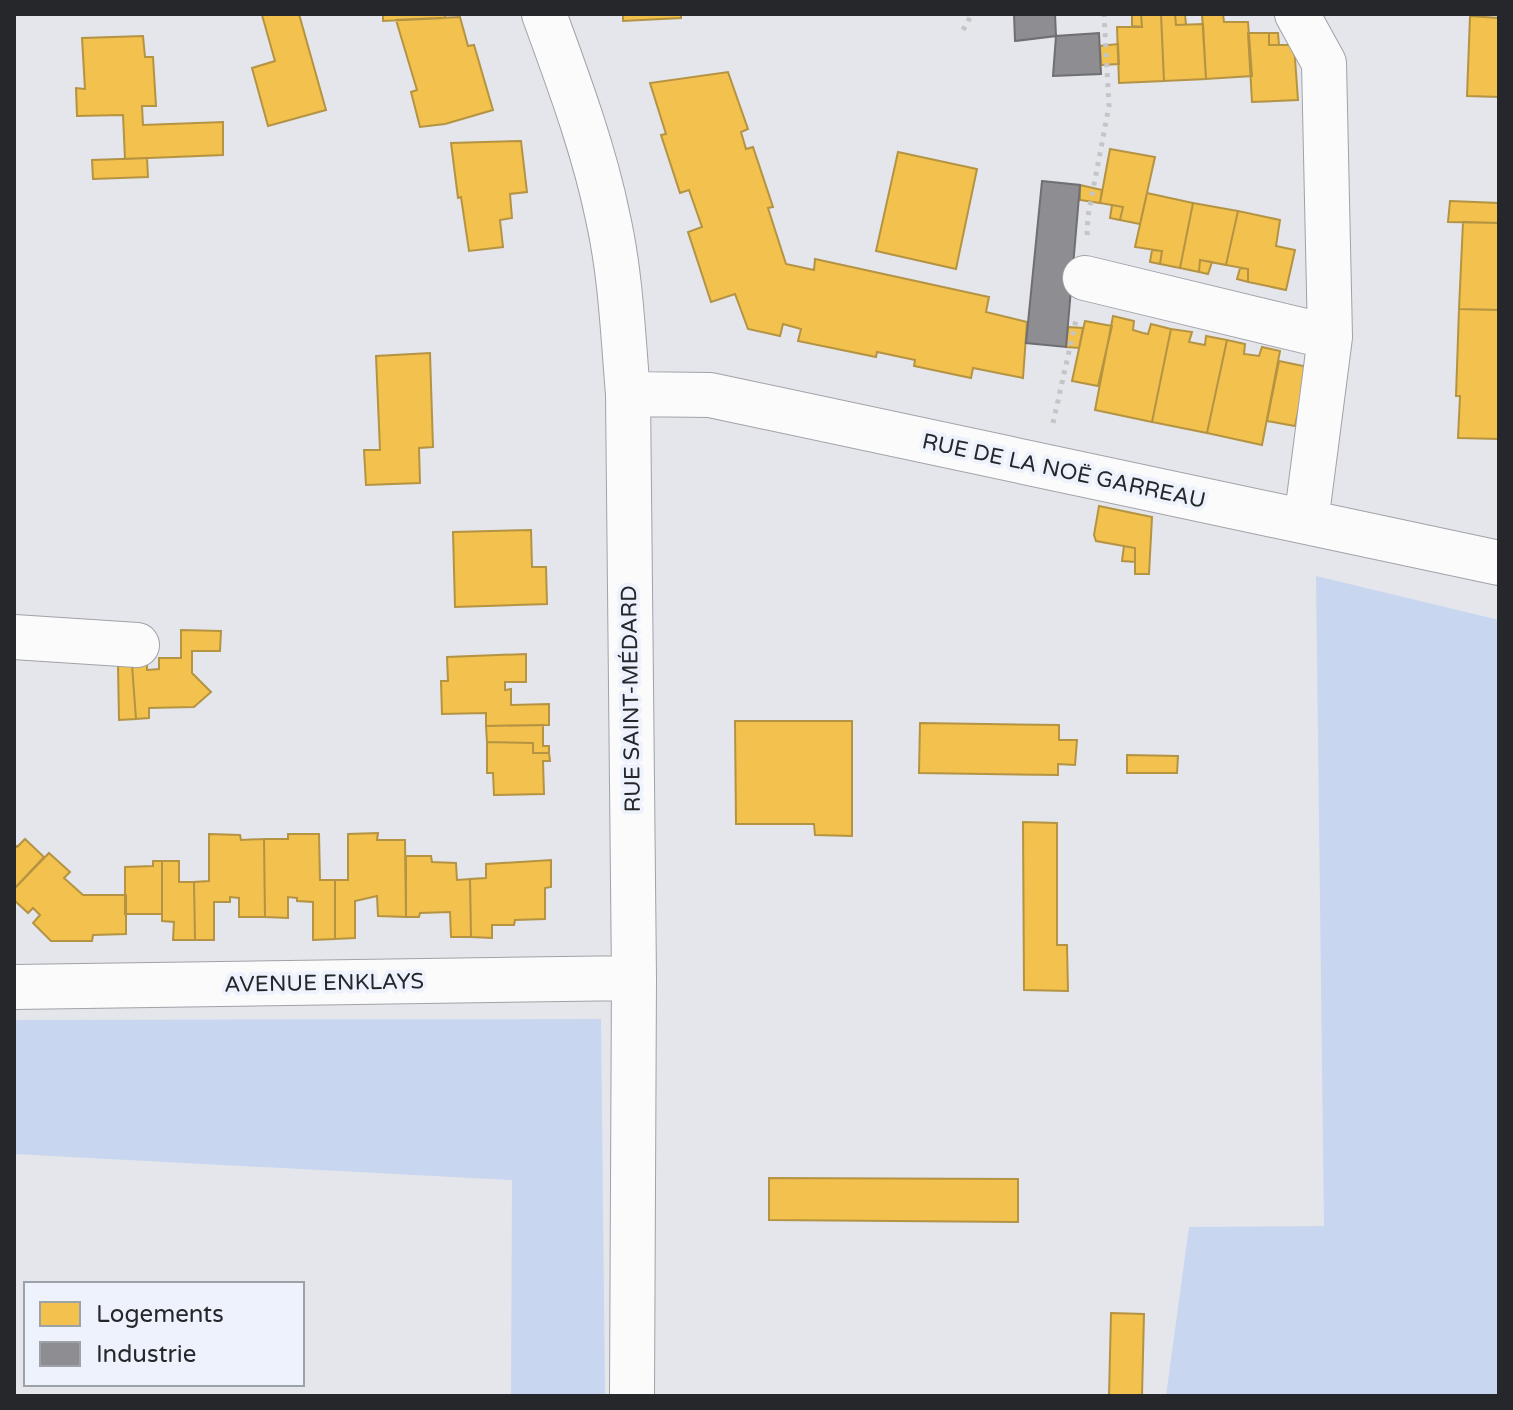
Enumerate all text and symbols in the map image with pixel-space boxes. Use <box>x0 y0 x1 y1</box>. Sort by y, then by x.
street label: RUE DE LA NOË GARREAU <box>920 428 1208 514</box>
street label: RUE SAINT-MÉDARD <box>615 585 646 813</box>
street label: AVENUE ENKLAYS <box>224 968 424 998</box>
legend <box>24 1282 304 1386</box>
text: Logements <box>96 1300 224 1329</box>
text: Industrie <box>96 1340 196 1369</box>

